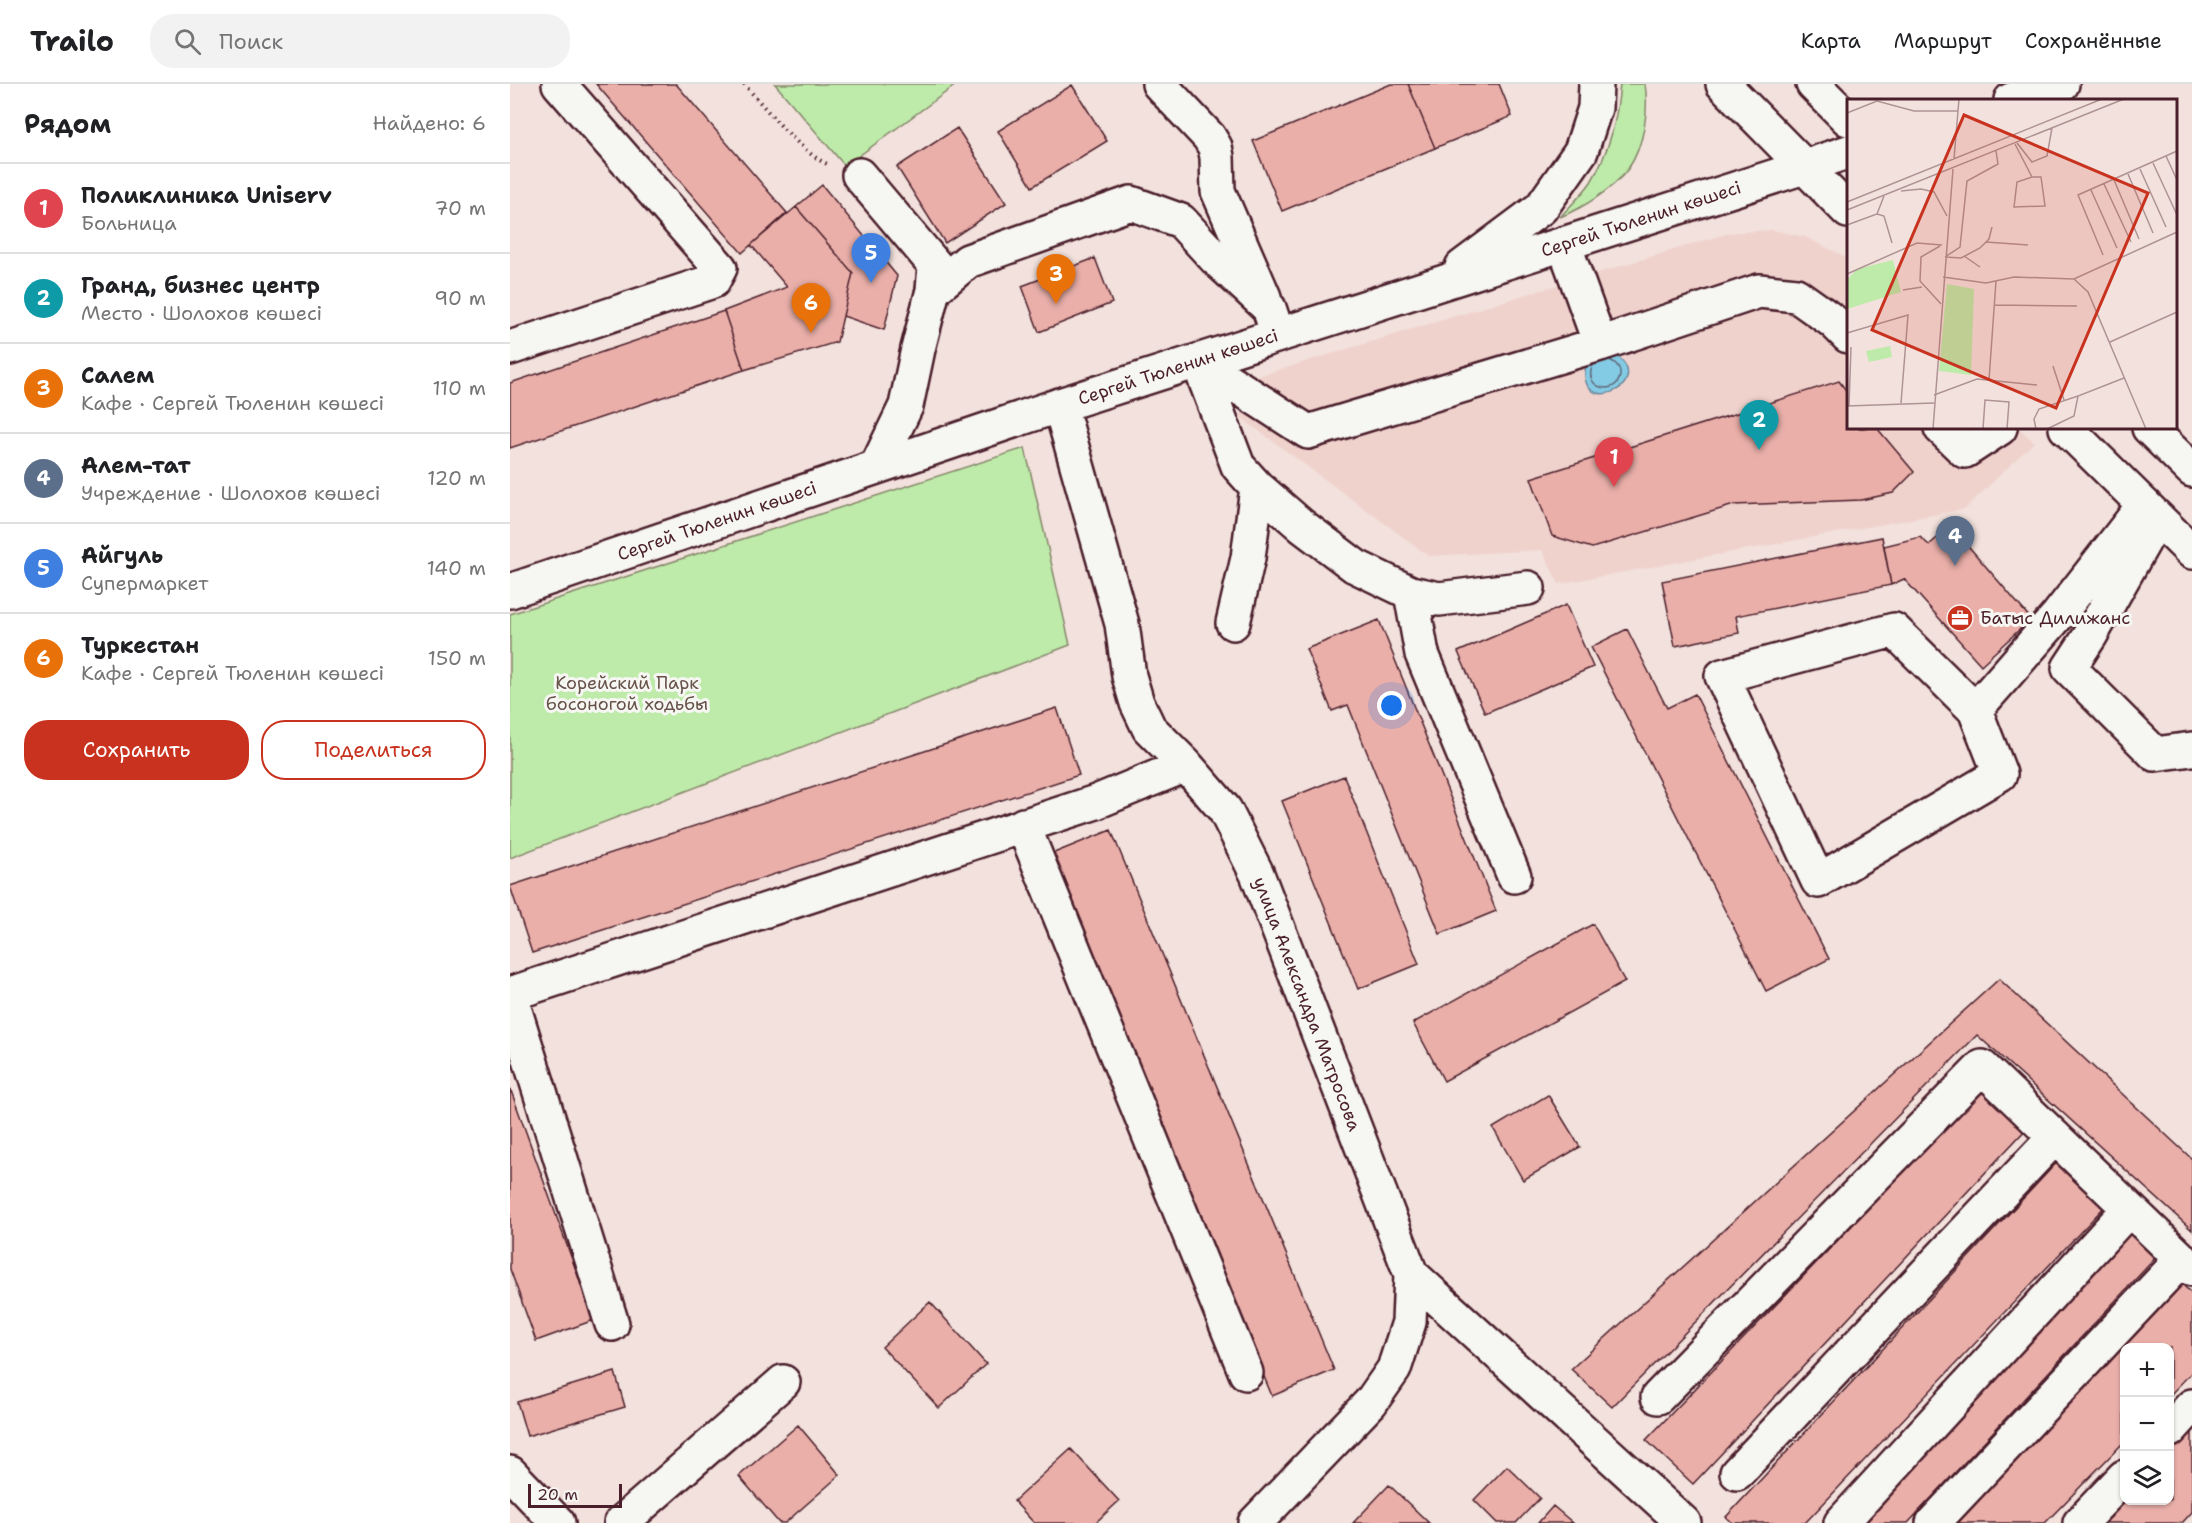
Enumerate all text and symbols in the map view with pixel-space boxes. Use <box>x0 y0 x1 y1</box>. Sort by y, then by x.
search box <box>150 14 570 68</box>
text: Trailo <box>30 22 114 60</box>
icon: search <box>171 25 204 58</box>
text: Поиск <box>219 27 283 56</box>
text: Карта <box>1801 27 1861 55</box>
text: Маршрут <box>1894 27 1992 55</box>
text: Сохранённые <box>2025 27 2162 55</box>
inset map <box>1847 99 2177 429</box>
text: Рядом <box>24 106 111 141</box>
text: Найдено: 6 <box>373 110 486 136</box>
street label: Сергей Тюленин көшесі <box>1538 175 1744 263</box>
text: Поликлиника Uniserv <box>81 181 332 210</box>
text: 1 <box>39 195 48 221</box>
text: 70 m <box>434 195 486 221</box>
text: Больница <box>81 210 177 236</box>
pin: 5 <box>852 234 890 283</box>
pin: 3 <box>1036 254 1076 304</box>
text: Гранд, бизнес центр <box>81 271 320 300</box>
pin: 6 <box>792 284 830 333</box>
text: 2 <box>37 285 51 311</box>
text: 90 m <box>434 285 486 311</box>
text: Место · Шолохов көшесі <box>81 300 322 326</box>
street label: Сергей Тюленин көшесі <box>1075 323 1281 411</box>
text: Салем <box>81 361 154 390</box>
text: 3 <box>37 375 51 401</box>
text: 110 m <box>432 375 486 401</box>
text: Кафе · Сергей Тюленин көшесі <box>81 390 384 416</box>
pin: 2 <box>1740 400 1778 450</box>
pin: 1 <box>1594 438 1634 487</box>
text: Алем-тат <box>81 451 191 480</box>
text: 4 <box>37 465 51 491</box>
text: 120 m <box>427 465 486 491</box>
street label: Сергей Тюленин көшесі <box>614 476 820 566</box>
text: Учреждение · Шолохов көшесі <box>81 480 381 506</box>
pin: 4 <box>1936 516 1974 566</box>
text: Айгуль <box>81 541 163 570</box>
text: 5 <box>37 555 50 581</box>
text: 140 m <box>427 555 486 581</box>
text: Супермаркет <box>81 570 208 596</box>
office icon: Батыс Дилижанс <box>1945 603 1975 633</box>
place label: Батыс Дилижанс <box>1980 606 2130 630</box>
text: Туркестан <box>81 631 199 660</box>
text: 6 <box>37 645 51 671</box>
text: 150 m <box>428 645 486 671</box>
text: Кафе · Сергей Тюленин көшесі <box>81 660 384 686</box>
park label: Корейский Парк босоногой ходьбы <box>546 671 708 716</box>
your location <box>1377 691 1406 720</box>
button: Сохранить <box>24 720 249 780</box>
button: Поделиться <box>261 720 486 780</box>
street label: улица Александра Матросова <box>1247 873 1367 1135</box>
map controls <box>2120 1343 2174 1505</box>
button: + <box>2120 1343 2174 1397</box>
button: − <box>2120 1397 2174 1451</box>
button: layers <box>2120 1451 2174 1505</box>
scale bar <box>528 1481 622 1508</box>
text: 20 m <box>537 1484 578 1505</box>

